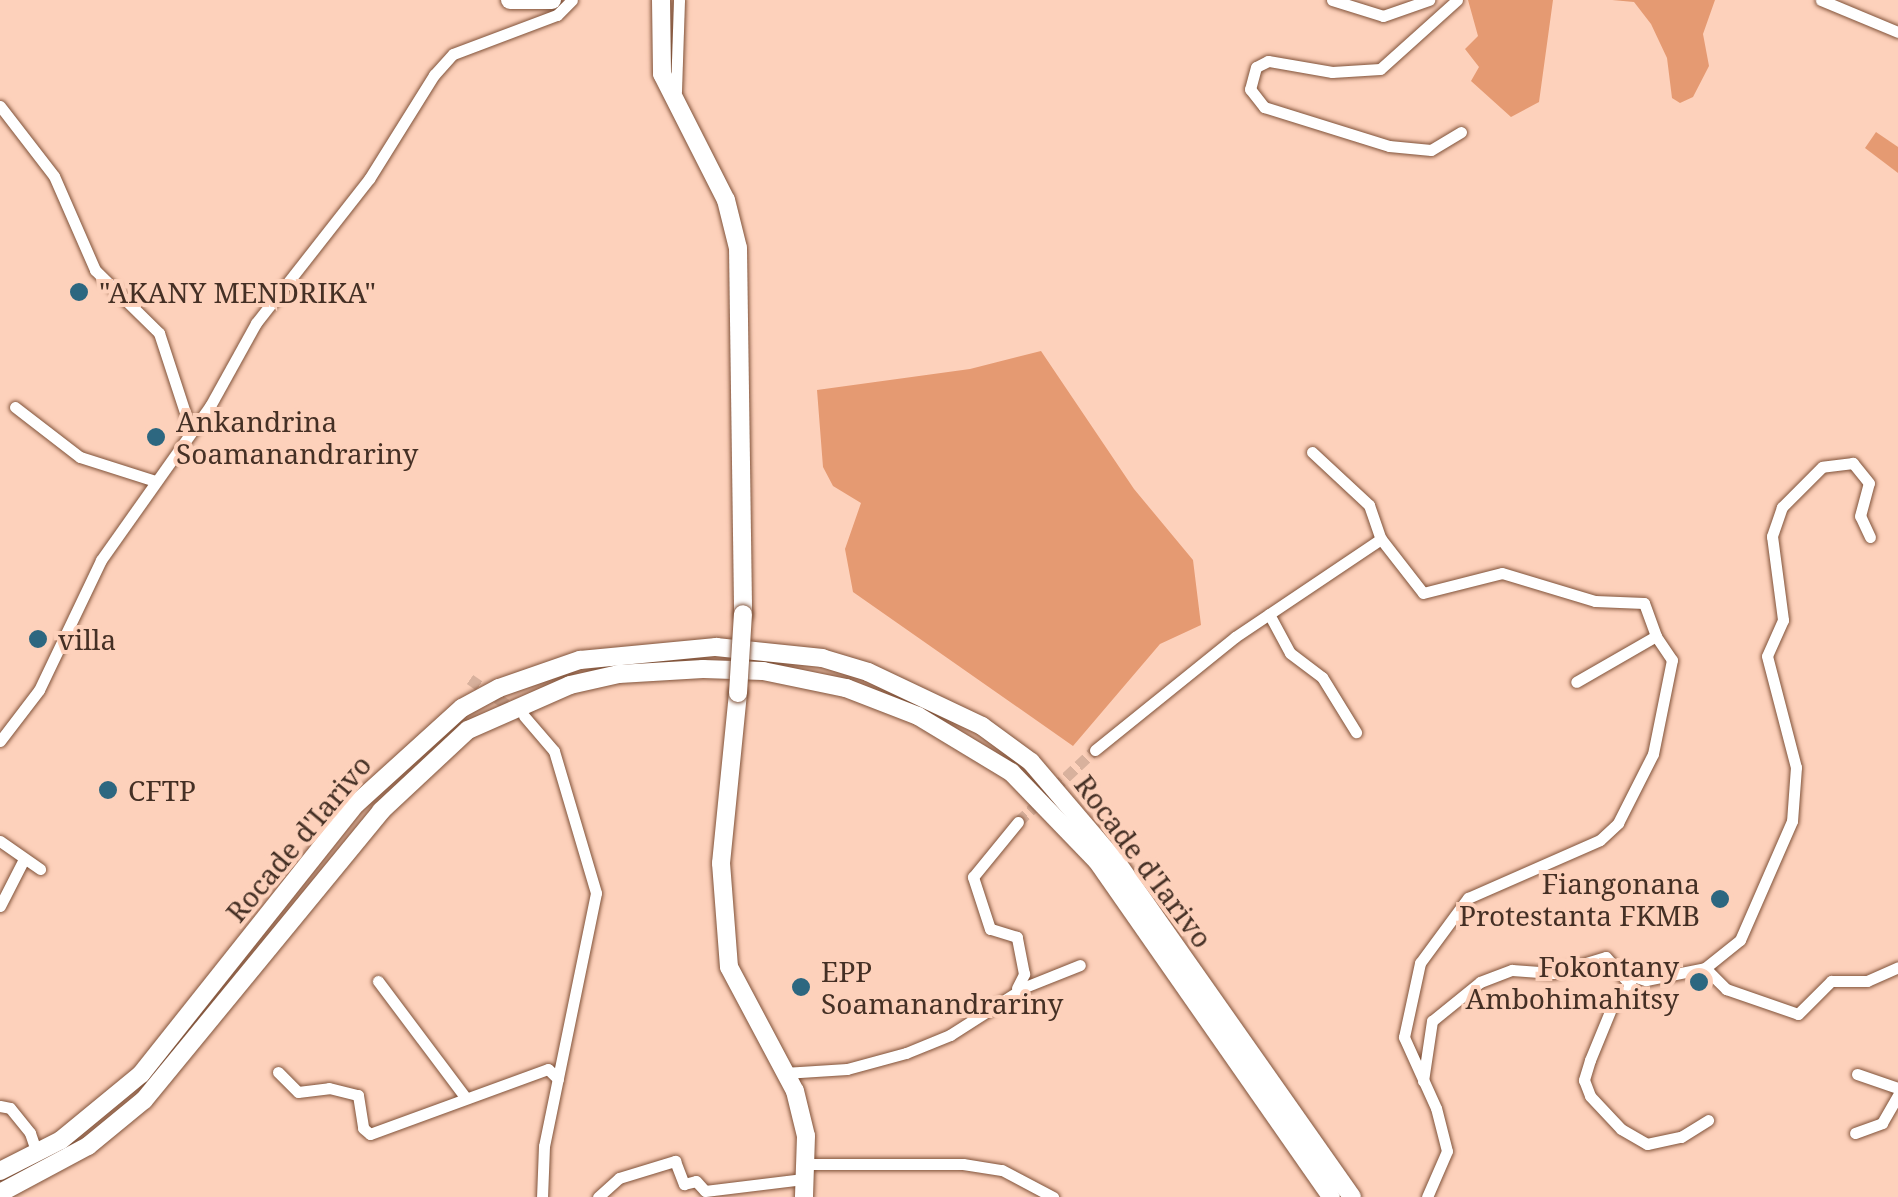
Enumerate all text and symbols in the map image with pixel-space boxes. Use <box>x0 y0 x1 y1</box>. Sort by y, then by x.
place label: "AKANY MENDRIKA" <box>99 275 376 309</box>
marker: "AKANY MENDRIKA" <box>68 281 90 303</box>
place label: Ankandrina Soamanandrariny <box>176 404 418 470</box>
marker: Ankandrina Soamanandrariny <box>145 426 167 448</box>
place label: villa <box>58 622 116 656</box>
marker: villa <box>27 628 49 650</box>
street label: Rocade d'Iarivo <box>218 748 378 928</box>
street label: Rocade d'Iarivo <box>1068 768 1220 954</box>
place label: CFTP <box>128 773 196 807</box>
marker: CFTP <box>97 779 119 801</box>
place label: Fiangonana Protestanta FKMB <box>1459 866 1700 932</box>
marker: Fiangonana Protestanta FKMB <box>1709 888 1731 910</box>
place label: Fokontany Ambohimahitsy <box>1465 949 1679 1015</box>
place label: EPP Soamanandrariny <box>821 954 1063 1020</box>
marker: Fokontany Ambohimahitsy <box>1688 971 1710 993</box>
marker: EPP Soamanandrariny <box>790 976 812 998</box>

